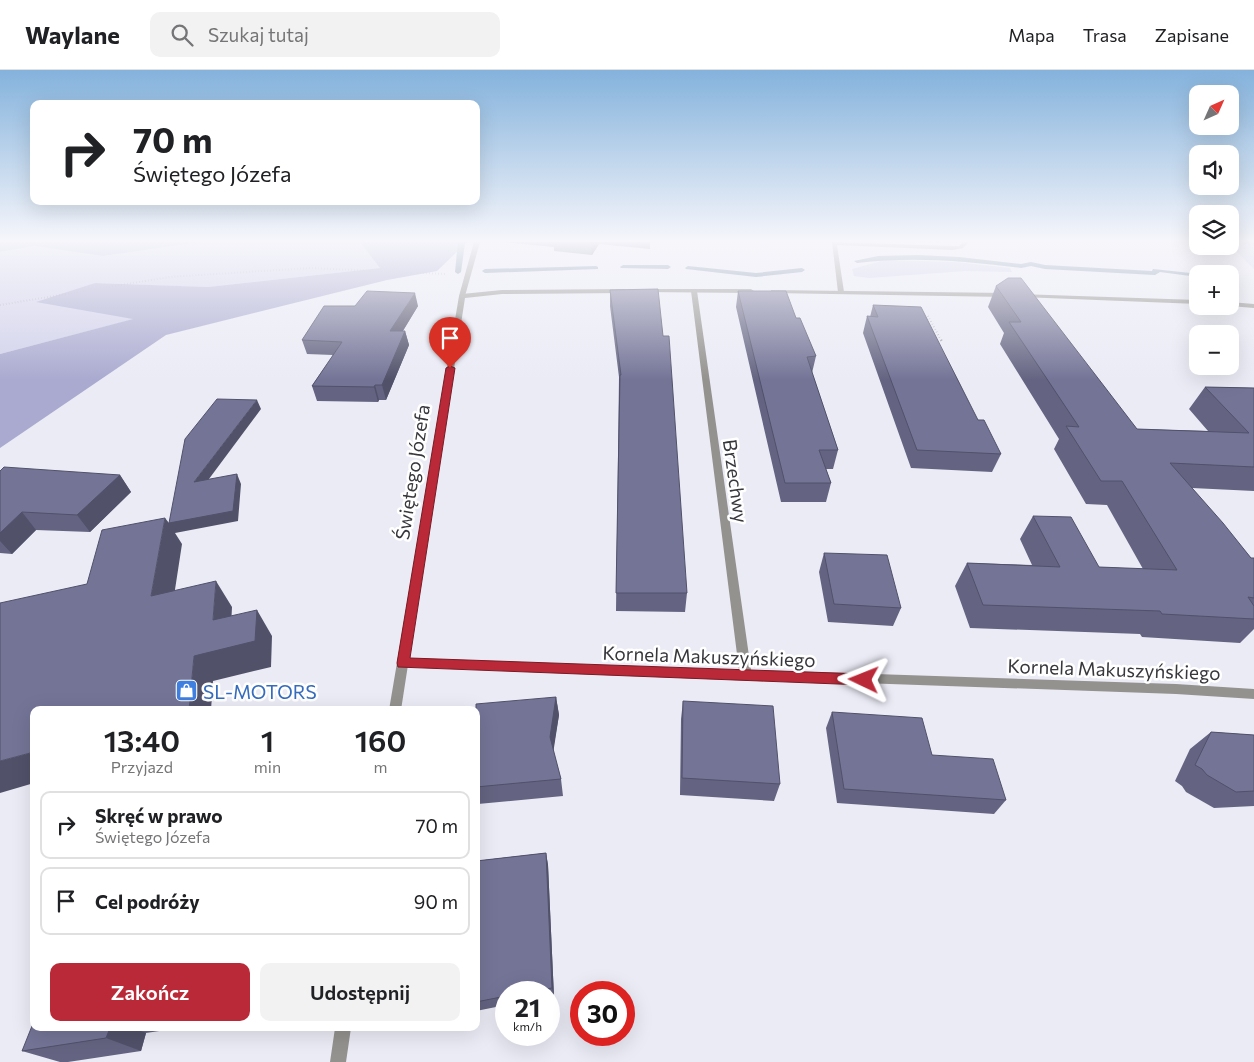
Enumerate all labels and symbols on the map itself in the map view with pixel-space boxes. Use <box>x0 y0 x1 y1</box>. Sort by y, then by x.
north arrow <box>1189 85 1239 135</box>
pin <box>429 317 471 368</box>
street label: Świętego Józefa <box>389 402 434 541</box>
street label: Brzechwy <box>719 438 753 525</box>
street label: Kornela Makuszyńskiego <box>602 641 816 671</box>
position arrow <box>837 653 889 705</box>
street label: Kornela Makuszyńskiego <box>1007 654 1221 684</box>
shop icon: SL-MOTORS <box>175 679 199 703</box>
place label: SL-MOTORS <box>203 680 317 703</box>
speed limit sign: 30 <box>570 981 635 1046</box>

